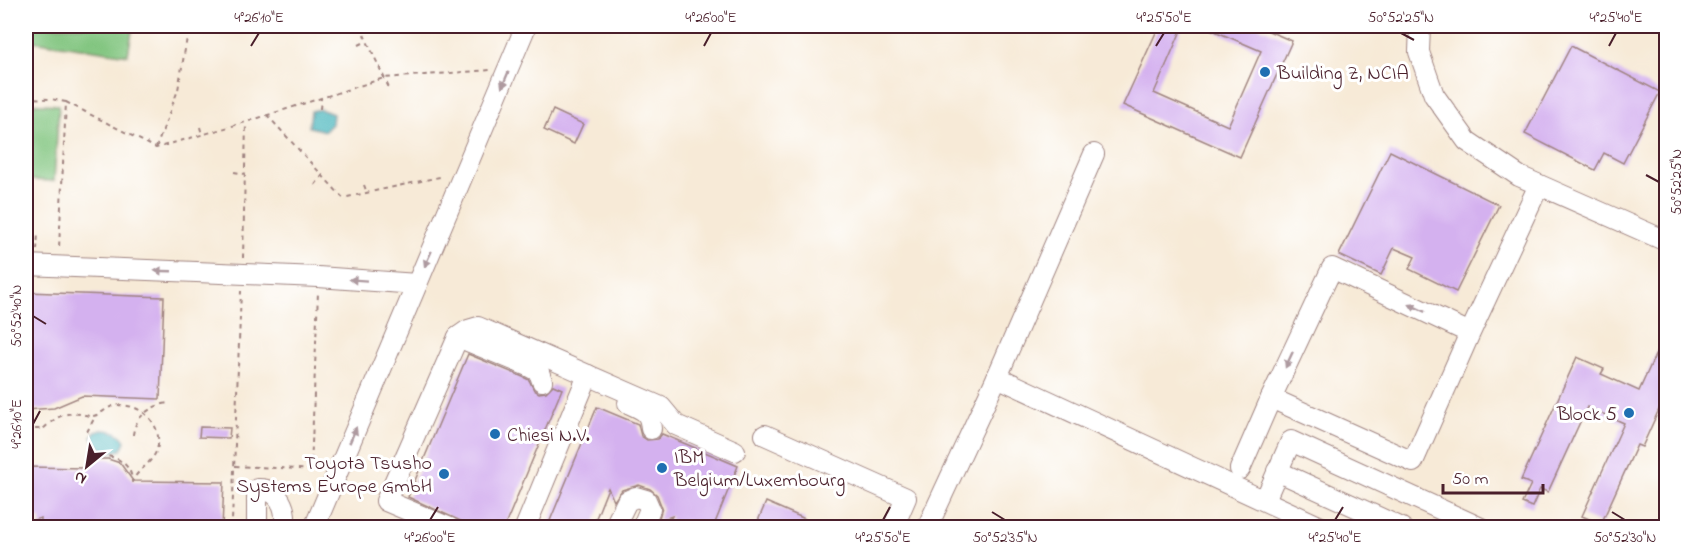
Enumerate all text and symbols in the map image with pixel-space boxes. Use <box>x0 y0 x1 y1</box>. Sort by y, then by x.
text: 4°26'10"E <box>234 7 284 29</box>
text: 4°26'00"E <box>685 7 737 29</box>
text: 4°25'50"E <box>1136 7 1192 29</box>
text: 50°52'25"N <box>1368 7 1434 29</box>
text: 4°25'40"E <box>1589 7 1643 29</box>
place label: Building Z, NCIA <box>1276 60 1409 90</box>
marker: Building Z, NCIA <box>1258 65 1272 79</box>
one-way arrow <box>500 71 509 88</box>
text: 50°52'25"N <box>1666 149 1688 215</box>
one-way arrow <box>422 250 432 268</box>
one-way arrow <box>154 266 173 275</box>
one-way arrow <box>349 275 368 285</box>
text: 50°52'40"N <box>6 285 28 348</box>
one-way arrow <box>1408 304 1425 313</box>
one-way arrow <box>1284 351 1293 368</box>
text: 4°26'10"E <box>6 399 28 449</box>
place label: Block 5 <box>1556 401 1617 430</box>
marker: Block 5 <box>1622 406 1636 420</box>
place label: Chiesi N.V. <box>507 422 590 451</box>
one-way arrow <box>348 425 358 443</box>
marker: Chiesi N.V. <box>488 427 502 441</box>
north arrow <box>57 436 117 496</box>
place label: IBM Belgium/Luxembourg <box>673 444 845 497</box>
place label: Toyota Tsusho Systems Europe GmbH <box>236 450 432 502</box>
scale bar <box>1443 457 1544 495</box>
marker: IBM Belgium/Luxembourg <box>655 461 669 475</box>
text: N <box>70 464 91 490</box>
marker: Toyota Tsusho Systems Europe GmbH <box>437 467 451 481</box>
text: 50 m <box>1452 467 1489 493</box>
text: 4°26'00"E <box>404 527 456 549</box>
text: 4°25'50"E <box>855 527 911 549</box>
text: 50°52'35"N <box>972 527 1038 549</box>
text: 4°25'40"E <box>1308 527 1362 549</box>
text: 50°52'30"N <box>1593 527 1657 549</box>

